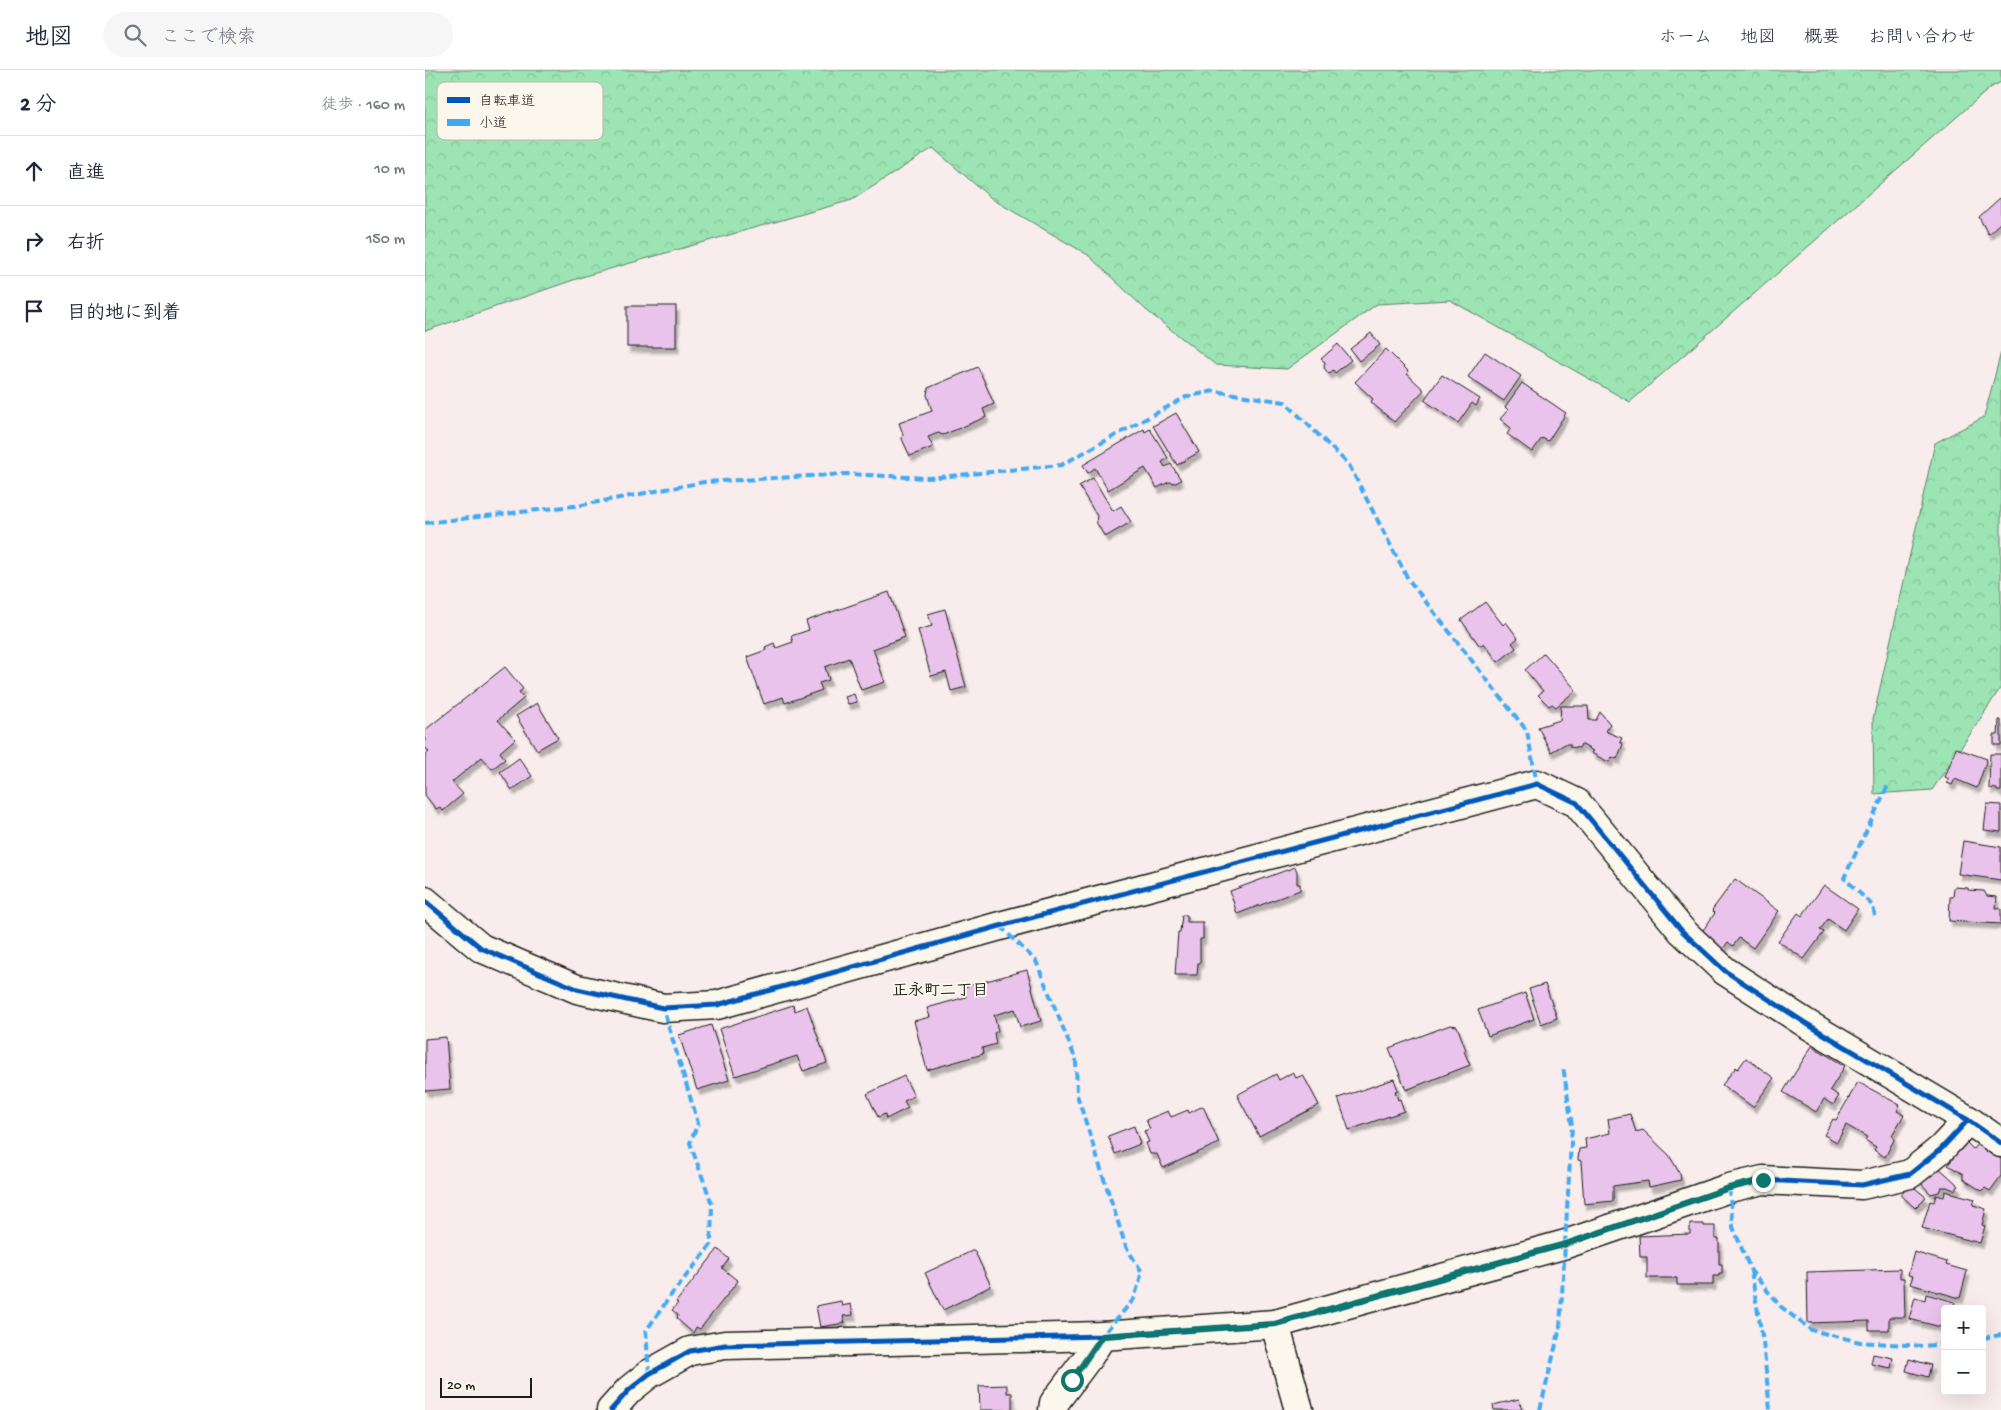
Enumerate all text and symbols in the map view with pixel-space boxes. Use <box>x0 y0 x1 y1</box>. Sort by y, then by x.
search box <box>103 12 453 57</box>
icon: search <box>121 21 149 49</box>
text: 地図 <box>25 25 73 54</box>
text: ここで検索 <box>161 27 256 50</box>
text: ホーム <box>1659 28 1712 49</box>
text: 地図 <box>1740 28 1776 49</box>
text: 概要 <box>1804 28 1840 49</box>
text: お問い合わせ <box>1868 28 1976 49</box>
legend <box>437 82 603 140</box>
text: 2 分 <box>20 94 56 119</box>
text: 自転車道 <box>479 94 535 111</box>
text: 徒歩 · 160 m <box>322 97 405 116</box>
text: 小道 <box>479 116 507 133</box>
icon: ahead <box>20 157 48 185</box>
text: 10 m <box>374 161 405 180</box>
text: 直進 <box>67 163 105 186</box>
icon: right <box>20 227 48 255</box>
text: 150 m <box>366 231 405 250</box>
text: 右折 <box>67 233 105 256</box>
icon: arrive <box>20 297 48 325</box>
text: 目的地に到着 <box>67 303 181 326</box>
district label: 正永町二丁目 <box>892 981 988 1002</box>
route end <box>1752 1169 1775 1192</box>
map controls <box>1941 1305 1986 1395</box>
button: + <box>1941 1305 1986 1350</box>
button: − <box>1941 1350 1986 1395</box>
route start <box>1061 1369 1084 1392</box>
scale bar <box>440 1375 533 1398</box>
text: 20 m <box>447 1378 475 1395</box>

